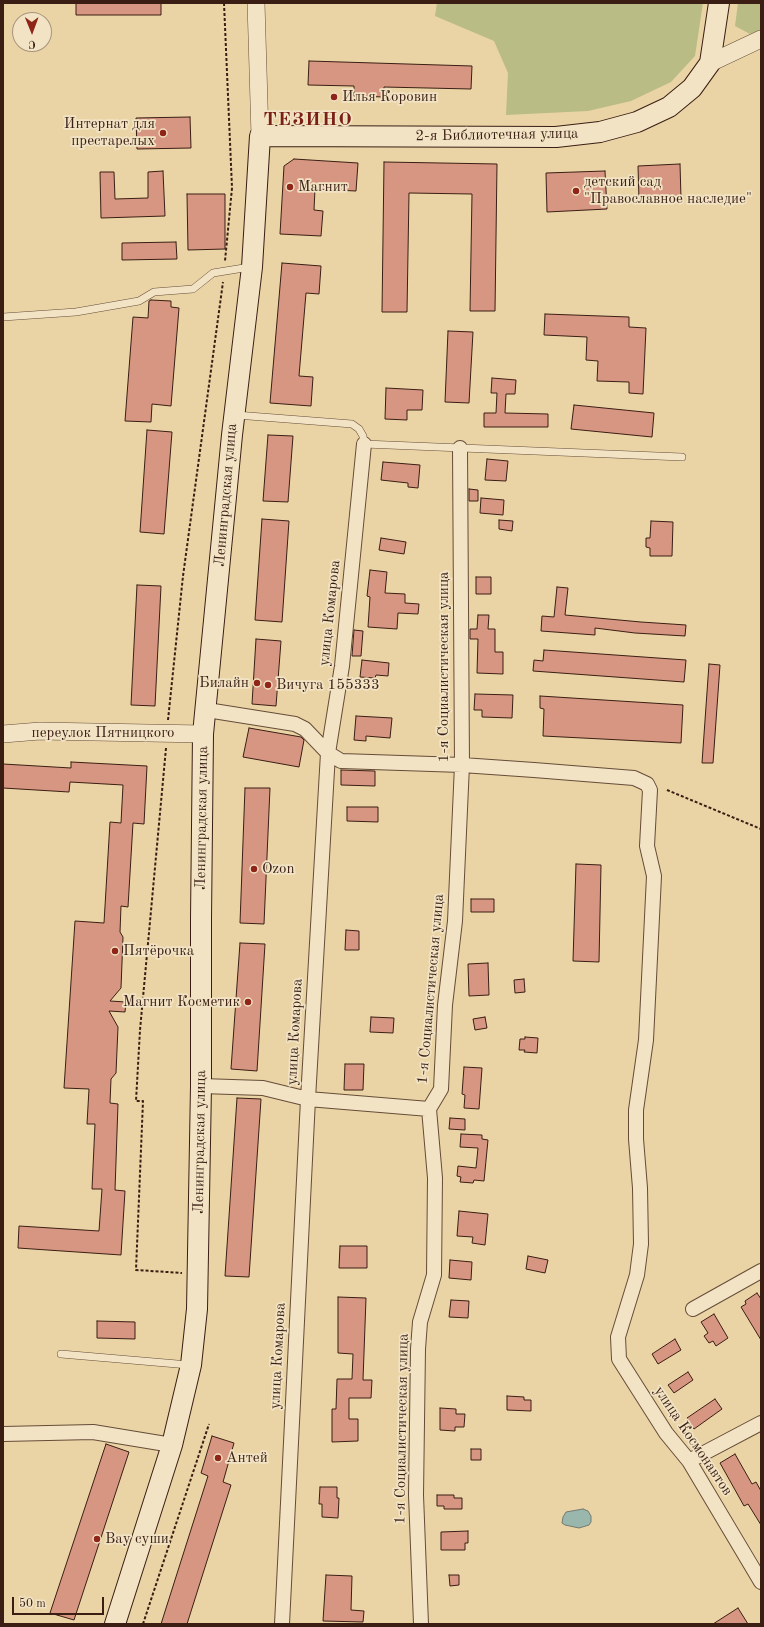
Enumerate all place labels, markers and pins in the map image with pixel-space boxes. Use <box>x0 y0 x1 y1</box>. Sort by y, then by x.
place label: Илья Коровин <box>342 88 437 106</box>
marker: Илья Коровин <box>329 92 339 102</box>
place label: Интернат для престарелых <box>64 115 155 150</box>
marker: Интернат для престарелых <box>158 128 168 138</box>
place label: детский сад "Православное наследие" <box>584 173 752 208</box>
place label: Магнит <box>298 178 348 196</box>
marker: Магнит <box>285 182 295 192</box>
marker: детский сад "Православное наследие" <box>571 186 581 196</box>
place label: Билайн <box>199 674 249 692</box>
place label: Вичуга 155333 <box>276 676 380 694</box>
marker: Билайн <box>252 678 262 688</box>
marker: Вичуга 155333 <box>263 680 273 690</box>
place label: Ozon <box>262 860 295 878</box>
marker: Ozon <box>249 864 259 874</box>
place label: Пятёрочка <box>123 942 194 960</box>
marker: Пятёрочка <box>110 946 120 956</box>
place label: Магнит Косметик <box>123 993 240 1011</box>
marker: Магнит Косметик <box>243 997 253 1007</box>
place label: Антей <box>226 1449 268 1467</box>
marker: Антей <box>213 1453 223 1463</box>
place label: Вау суши <box>105 1530 169 1548</box>
marker: Вау суши <box>92 1534 102 1544</box>

